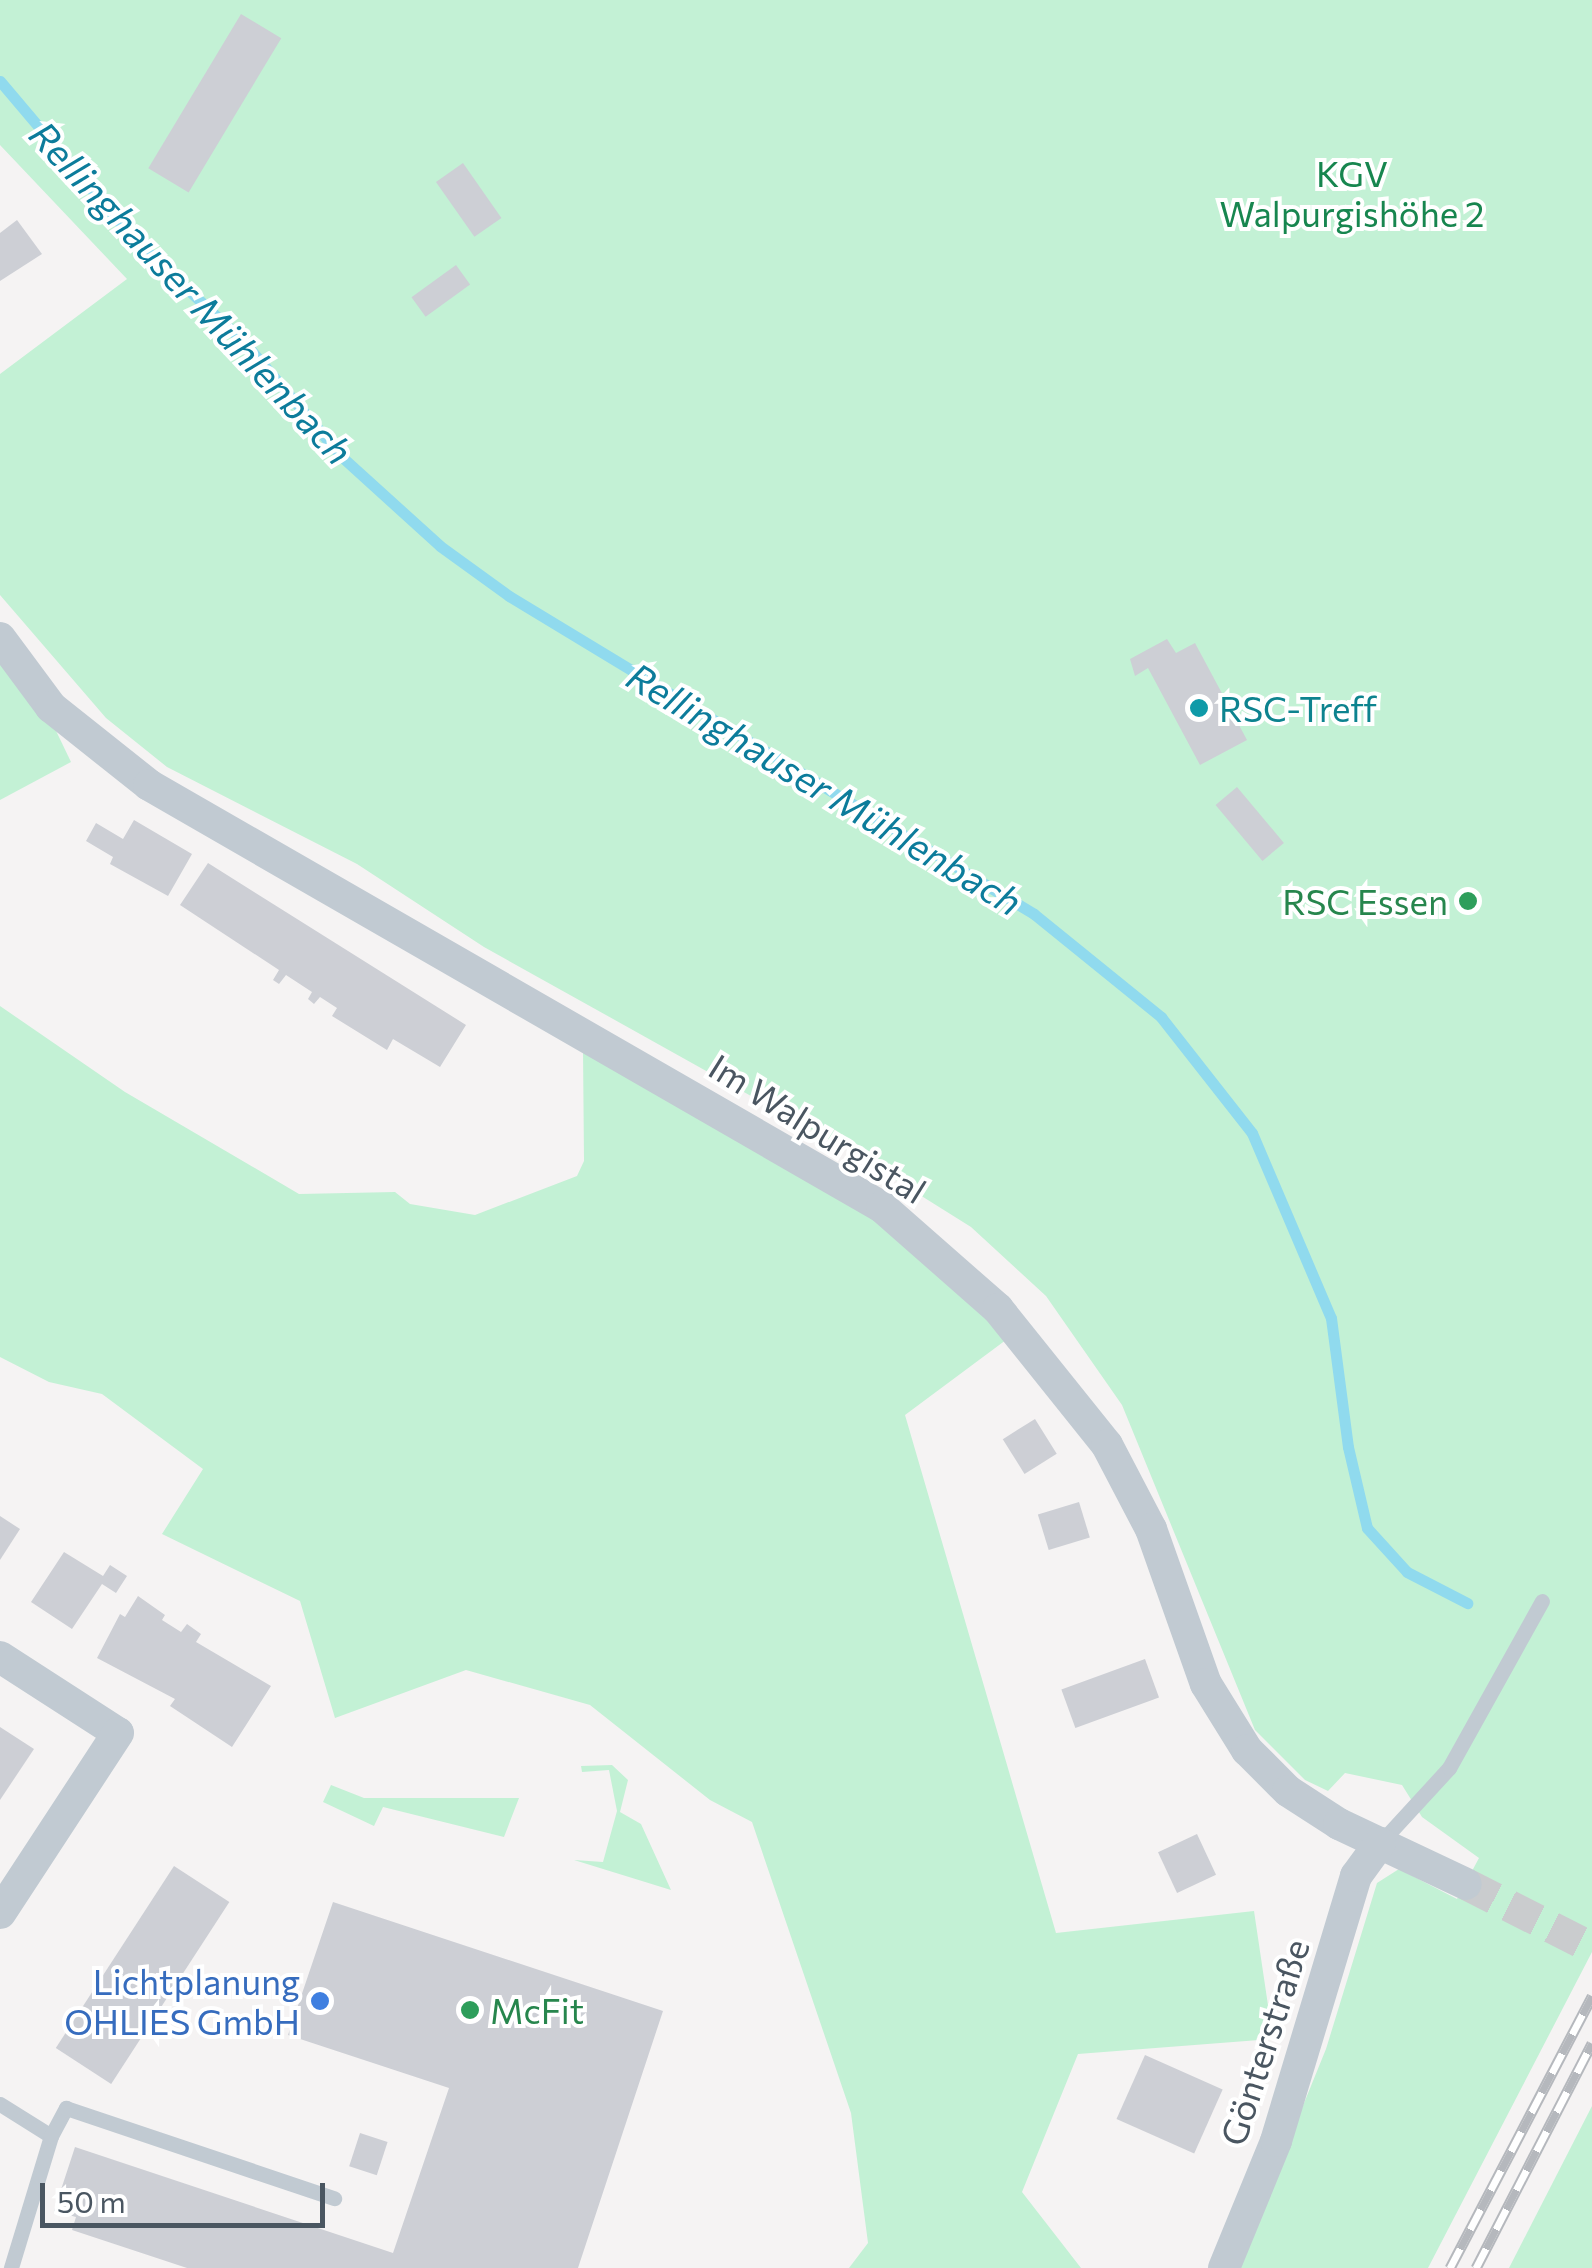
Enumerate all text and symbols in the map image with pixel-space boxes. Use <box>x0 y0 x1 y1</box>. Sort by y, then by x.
water label: Rellinghauser Mühlenbach <box>21 111 363 473</box>
park label: KGV Walpurgishöhe 2 <box>1220 152 1484 234</box>
water label: Rellinghauser Mühlenbach <box>620 652 1030 924</box>
place label: RSC-Treff <box>1219 687 1377 729</box>
marker: RSC-Treff <box>1188 697 1210 719</box>
place label: RSC Essen <box>1282 880 1448 922</box>
marker: RSC Essen <box>1457 890 1479 912</box>
street label: Im Walpurgistal <box>702 1045 934 1211</box>
street label: Gönterstraße <box>1211 1934 1317 2150</box>
place label: Lichtplanung OHLIES GmbH <box>64 1960 300 2042</box>
place label: McFit <box>490 1989 584 2031</box>
marker: Lichtplanung OHLIES GmbH <box>309 1990 331 2012</box>
marker: McFit <box>459 1999 481 2021</box>
scale bar <box>45 2163 330 2225</box>
text: 50 m <box>57 2182 126 2219</box>

